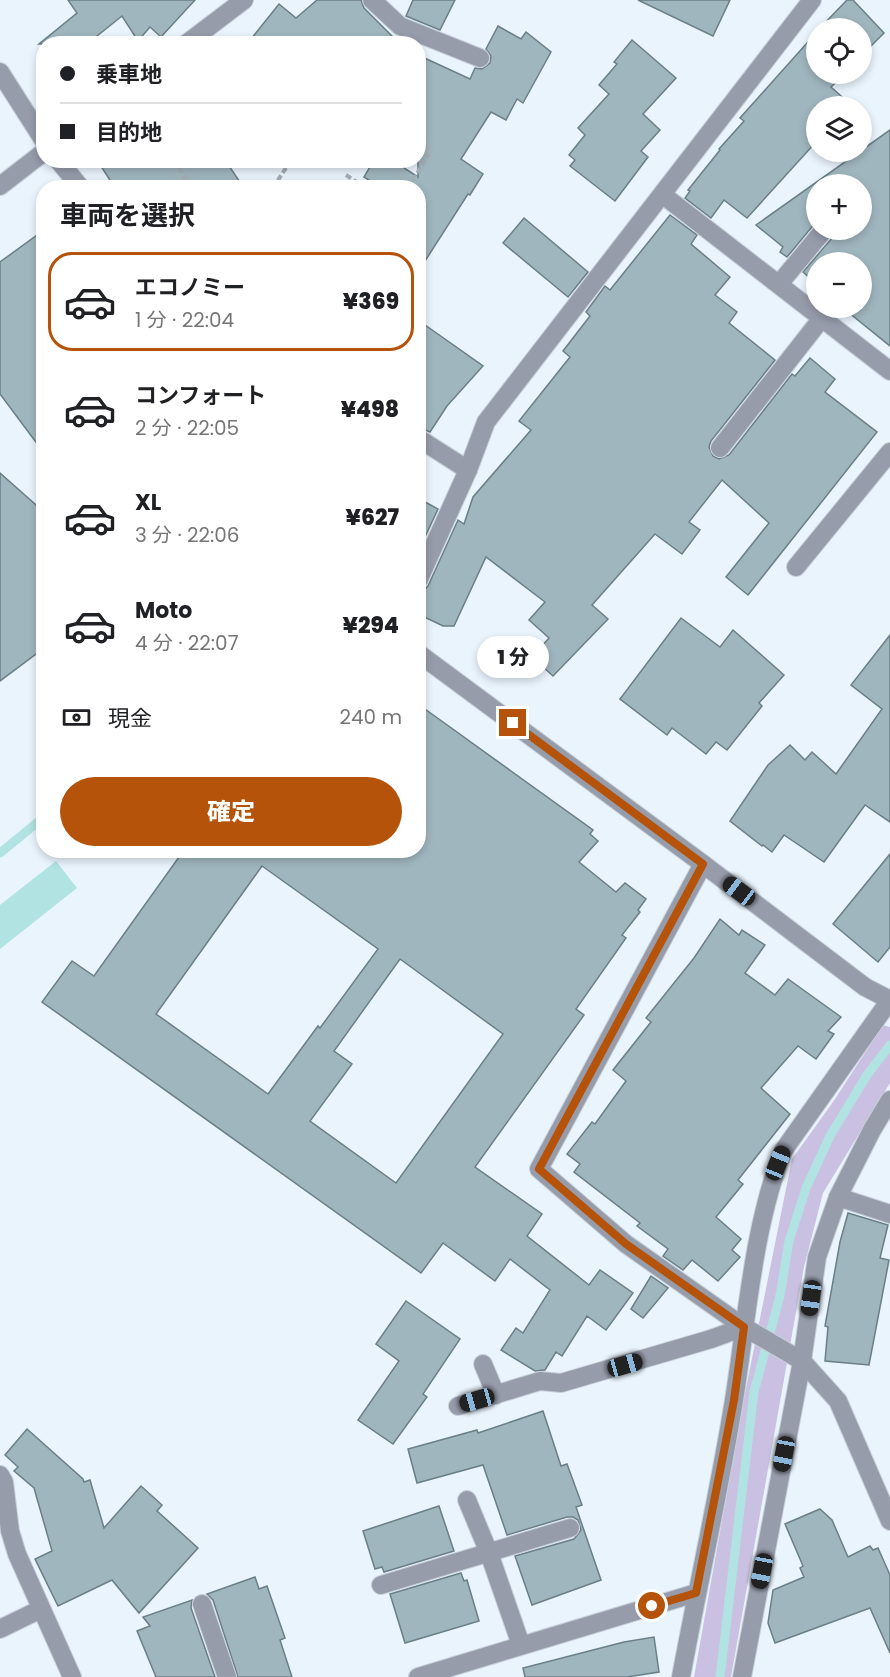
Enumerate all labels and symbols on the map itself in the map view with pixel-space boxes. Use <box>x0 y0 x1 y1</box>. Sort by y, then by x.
callout: 1 分 <box>477 636 549 678</box>
route end <box>499 709 526 736</box>
car <box>719 873 759 909</box>
car <box>763 1143 793 1183</box>
car <box>800 1279 822 1317</box>
car <box>605 1351 645 1379</box>
car <box>457 1386 497 1414</box>
car <box>772 1435 796 1473</box>
car <box>750 1552 774 1590</box>
route start <box>638 1592 665 1619</box>

